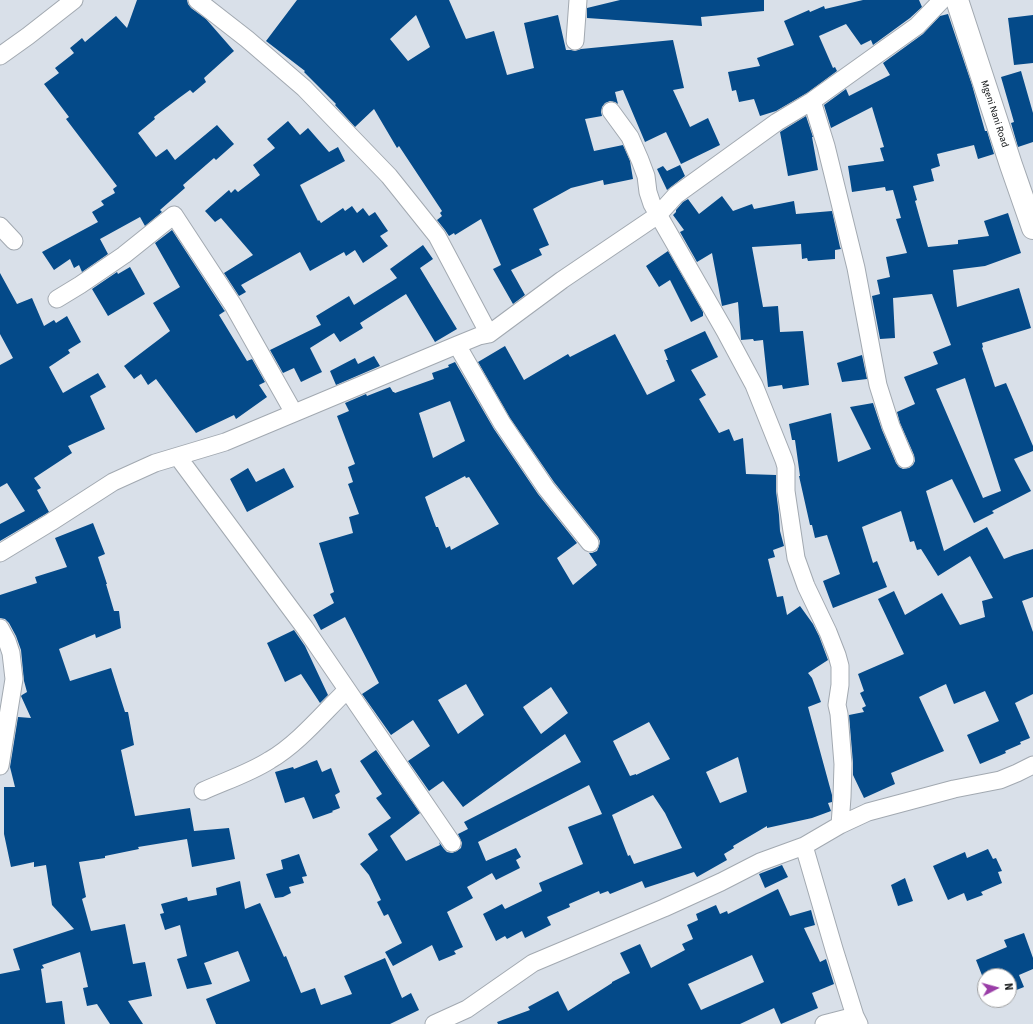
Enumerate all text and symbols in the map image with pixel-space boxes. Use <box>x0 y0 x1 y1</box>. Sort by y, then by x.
street label: Mgeni Nani Road <box>977 79 1011 149</box>
north arrow <box>977 968 1017 1008</box>
text: N <box>1001 982 1016 991</box>

